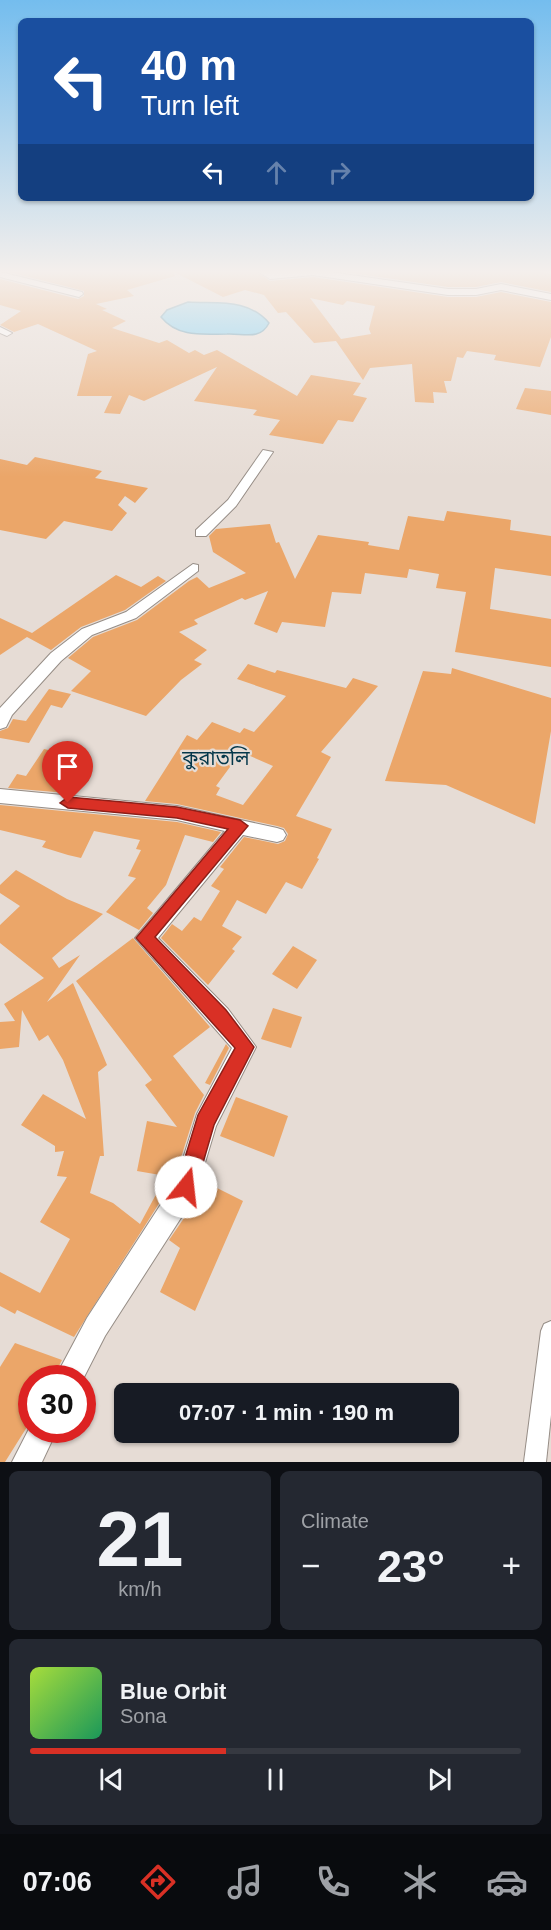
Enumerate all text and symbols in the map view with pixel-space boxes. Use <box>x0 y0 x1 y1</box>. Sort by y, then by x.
icon: left <box>42 42 120 120</box>
text: 40 m <box>141 42 237 89</box>
text: Turn left <box>141 91 239 121</box>
icon: left <box>197 156 230 189</box>
icon: ahead <box>260 156 293 189</box>
icon: right <box>323 156 356 189</box>
pin <box>42 741 93 803</box>
district label: কুরাতলি <box>181 746 250 770</box>
icon: arrive <box>51 750 84 783</box>
position arrow <box>154 1155 218 1219</box>
speed limit sign: 30 <box>18 1365 96 1443</box>
text: 07:07 · 1 min · 190 m <box>179 1400 394 1425</box>
text: 21 <box>97 1495 183 1583</box>
text: Climate <box>301 1510 369 1532</box>
text: 23° <box>377 1541 445 1592</box>
text: − <box>301 1547 320 1584</box>
text: + <box>502 1547 521 1584</box>
text: km/h <box>118 1578 162 1600</box>
text: Blue Orbit <box>120 1679 226 1704</box>
text: Sona <box>120 1705 167 1727</box>
icon: previous <box>95 1763 128 1796</box>
icon: pause <box>259 1763 292 1796</box>
icon: next <box>423 1763 456 1796</box>
icon: directions <box>137 1861 179 1903</box>
icon: music <box>224 1861 266 1903</box>
icon: phone <box>312 1861 354 1903</box>
icon: climate <box>399 1861 441 1903</box>
icon: car <box>486 1861 528 1903</box>
text: 07:06 <box>23 1867 92 1897</box>

